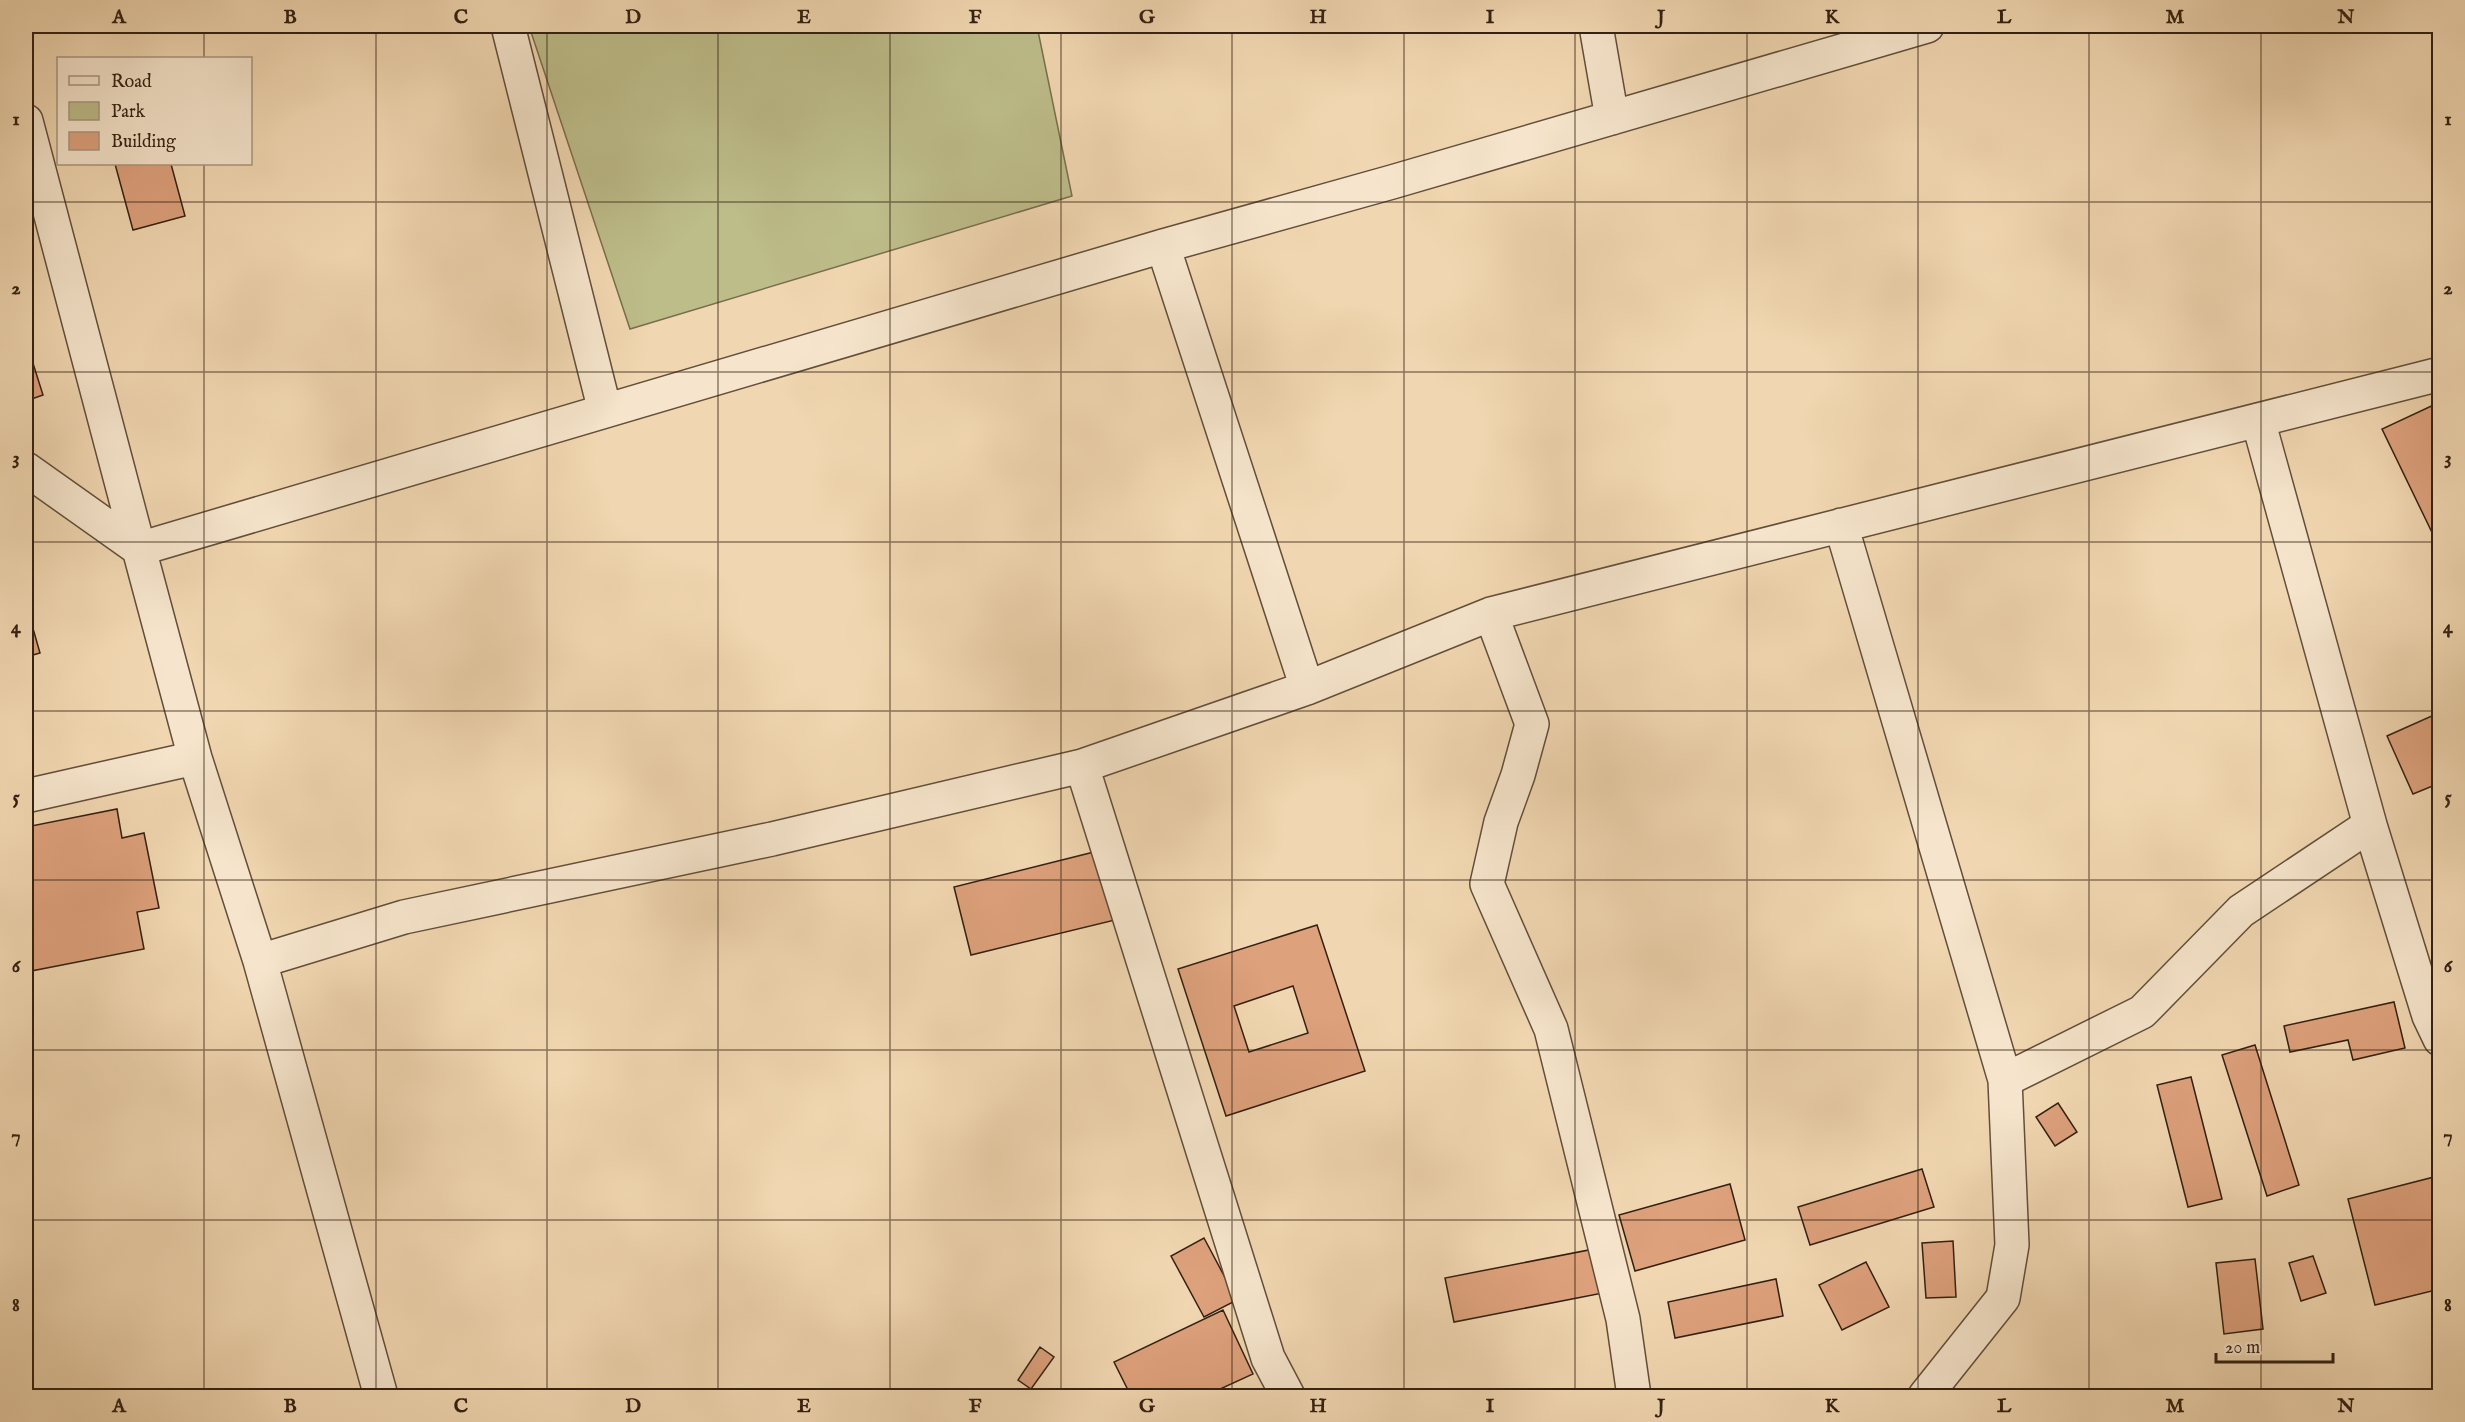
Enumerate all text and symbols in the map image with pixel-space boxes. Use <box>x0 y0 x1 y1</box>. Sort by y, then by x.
text: A <box>111 5 127 30</box>
text: B <box>283 5 297 30</box>
text: C <box>454 5 468 30</box>
text: D <box>625 5 641 30</box>
text: E <box>797 5 811 30</box>
text: F <box>969 5 982 30</box>
text: G <box>1139 5 1156 30</box>
text: H <box>1309 5 1327 30</box>
text: I <box>1486 5 1495 30</box>
text: J <box>1654 5 1666 30</box>
text: K <box>1825 5 1841 30</box>
text: L <box>1997 5 2012 30</box>
text: M <box>2166 5 2185 30</box>
text: N <box>2336 5 2355 30</box>
legend <box>57 57 252 165</box>
text: Road <box>111 71 152 94</box>
text: Park <box>111 101 146 124</box>
text: 1 <box>12 107 20 132</box>
text: 1 <box>2444 107 2452 132</box>
text: Building <box>111 131 176 154</box>
text: 2 <box>11 276 21 301</box>
text: 2 <box>2443 276 2453 301</box>
text: 3 <box>12 446 20 471</box>
text: 3 <box>2444 446 2452 471</box>
text: 4 <box>11 615 22 640</box>
text: 4 <box>2443 615 2454 640</box>
text: 5 <box>12 785 20 810</box>
text: 5 <box>2444 785 2452 810</box>
text: 6 <box>12 954 22 979</box>
text: 6 <box>2444 954 2454 979</box>
text: 7 <box>11 1124 21 1149</box>
text: 7 <box>2443 1124 2453 1149</box>
text: 8 <box>12 1293 20 1318</box>
text: 8 <box>2444 1293 2452 1318</box>
scale bar <box>2216 1326 2333 1364</box>
text: 20 m <box>2225 1337 2260 1360</box>
text: A <box>111 1394 127 1419</box>
text: B <box>283 1394 297 1419</box>
text: C <box>454 1394 468 1419</box>
text: D <box>625 1394 641 1419</box>
text: E <box>797 1394 811 1419</box>
text: F <box>969 1394 982 1419</box>
text: G <box>1139 1394 1156 1419</box>
text: H <box>1309 1394 1327 1419</box>
text: I <box>1486 1394 1495 1419</box>
text: J <box>1654 1394 1666 1419</box>
text: K <box>1825 1394 1841 1419</box>
text: L <box>1997 1394 2012 1419</box>
text: M <box>2166 1394 2185 1419</box>
text: N <box>2336 1394 2355 1419</box>

